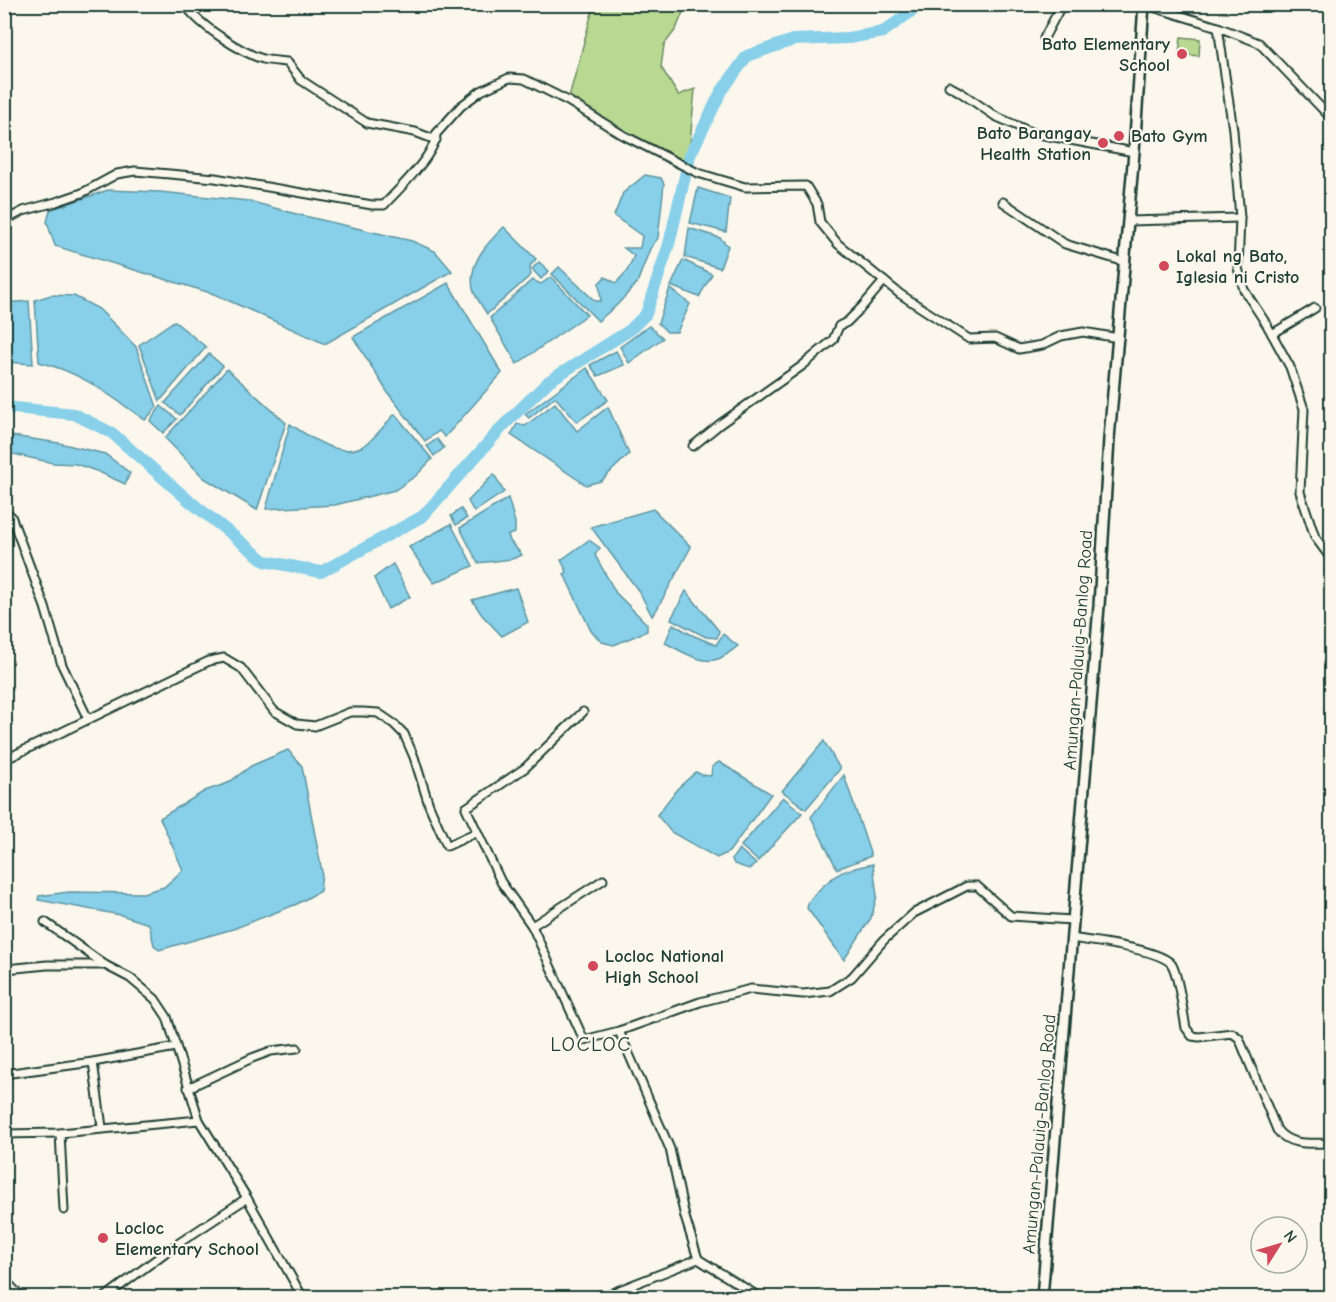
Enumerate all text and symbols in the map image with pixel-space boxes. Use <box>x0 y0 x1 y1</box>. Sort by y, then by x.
place label: Bato Elementary School <box>1042 34 1171 76</box>
marker: Bato Elementary School <box>1175 47 1189 61</box>
place label: Bato Barangay Health Station <box>977 123 1092 165</box>
place label: Bato Gym <box>1131 126 1208 147</box>
marker: Bato Gym <box>1112 129 1126 143</box>
marker: Bato Barangay Health Station <box>1096 136 1110 150</box>
place label: Lokal ng Bato, Iglesia ni Cristo <box>1176 246 1299 288</box>
marker: Lokal ng Bato, Iglesia ni Cristo <box>1157 259 1171 273</box>
street label: Amungan-Palauig-Banlog Road <box>1060 529 1097 771</box>
place label: Locloc National High School <box>605 946 724 988</box>
marker: Locloc National High School <box>586 959 600 973</box>
street label: Amungan-Palauig-Banlog Road <box>1019 1013 1060 1255</box>
district label: LOCLOC <box>550 1032 632 1056</box>
north arrow <box>1249 1215 1309 1275</box>
place label: Locloc Elementary School <box>115 1218 259 1260</box>
text: N <box>1280 1227 1301 1246</box>
marker: Locloc Elementary School <box>96 1231 110 1245</box>

